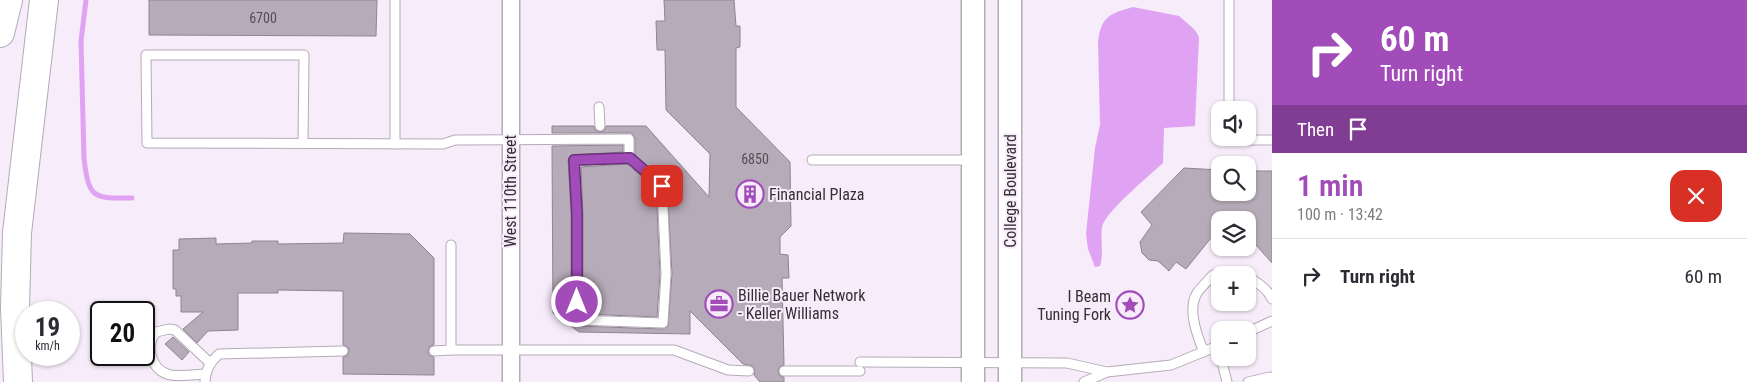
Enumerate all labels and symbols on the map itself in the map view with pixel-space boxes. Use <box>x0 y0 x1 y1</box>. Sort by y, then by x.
house number: 6700 <box>249 10 277 26</box>
street label: College Boulevard <box>1001 134 1020 248</box>
street label: West 110th Street <box>501 135 520 247</box>
house number: 6850 <box>741 151 769 167</box>
pin <box>641 165 683 207</box>
building icon: Financial Plaza <box>735 179 765 209</box>
place label: Financial Plaza <box>769 185 865 204</box>
position arrow <box>550 275 602 327</box>
place label: Billie Bauer Network - Keller Williams <box>738 286 866 323</box>
place label: I Beam Tuning Fork <box>1037 287 1112 324</box>
office icon: Billie Bauer Network - Keller Williams <box>704 289 734 319</box>
place icon: I Beam Tuning Fork <box>1115 290 1145 320</box>
speed limit sign: 20 <box>90 301 155 366</box>

